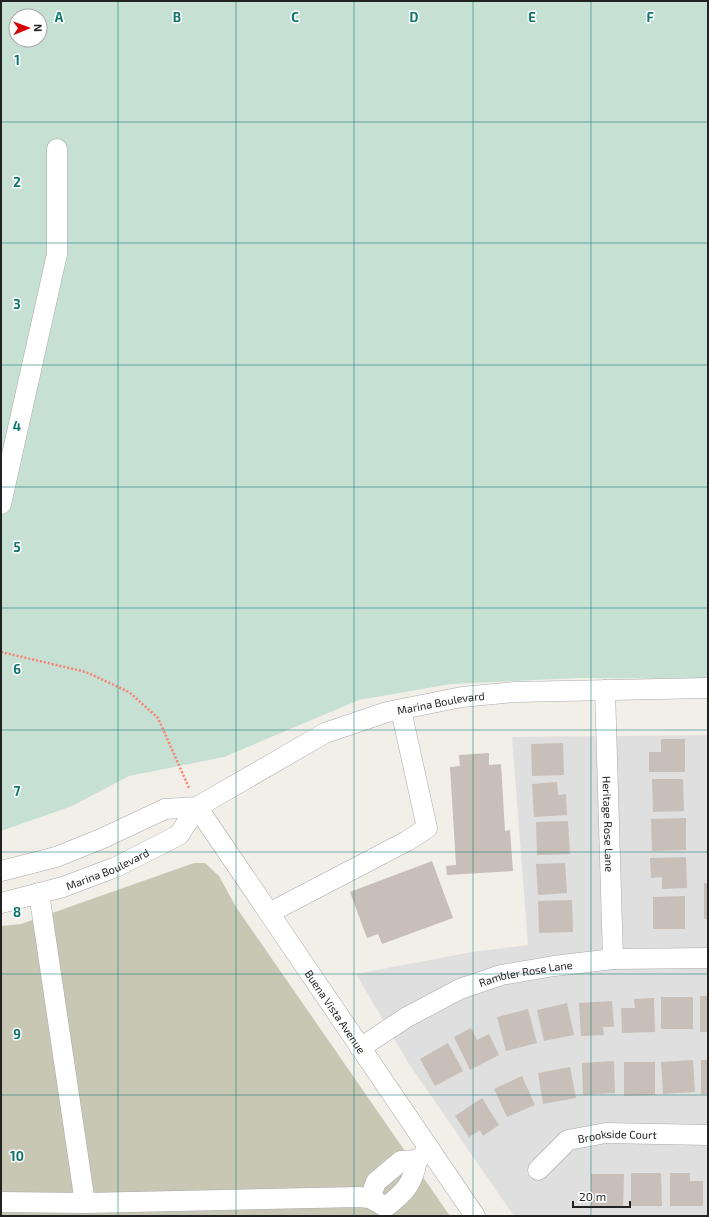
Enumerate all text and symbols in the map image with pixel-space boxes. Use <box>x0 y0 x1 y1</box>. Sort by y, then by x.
north arrow <box>8 8 48 48</box>
text: A <box>55 9 64 25</box>
text: B <box>173 9 181 25</box>
text: C <box>291 9 299 25</box>
text: D <box>410 9 419 25</box>
text: E <box>528 9 536 25</box>
text: F <box>646 9 654 25</box>
text: N <box>32 24 45 32</box>
text: 1 <box>14 52 20 68</box>
text: 2 <box>13 174 21 190</box>
text: 3 <box>13 296 21 312</box>
text: 4 <box>13 418 21 434</box>
text: 5 <box>13 539 21 555</box>
text: 6 <box>13 661 21 677</box>
street label: Marina Boulevard <box>396 688 485 716</box>
street label: Heritage Rose Lane <box>601 776 617 872</box>
text: 7 <box>14 783 21 799</box>
street label: Marina Boulevard <box>64 845 151 892</box>
text: 8 <box>13 904 21 920</box>
street label: Rambler Rose Lane <box>477 957 573 989</box>
street label: Buena Vista Avenue <box>303 967 369 1056</box>
text: 9 <box>13 1026 21 1042</box>
street label: Brookside Court <box>576 1126 657 1145</box>
text: 10 <box>10 1148 24 1164</box>
scale bar <box>573 1183 630 1209</box>
text: 20 m <box>579 1189 606 1203</box>

